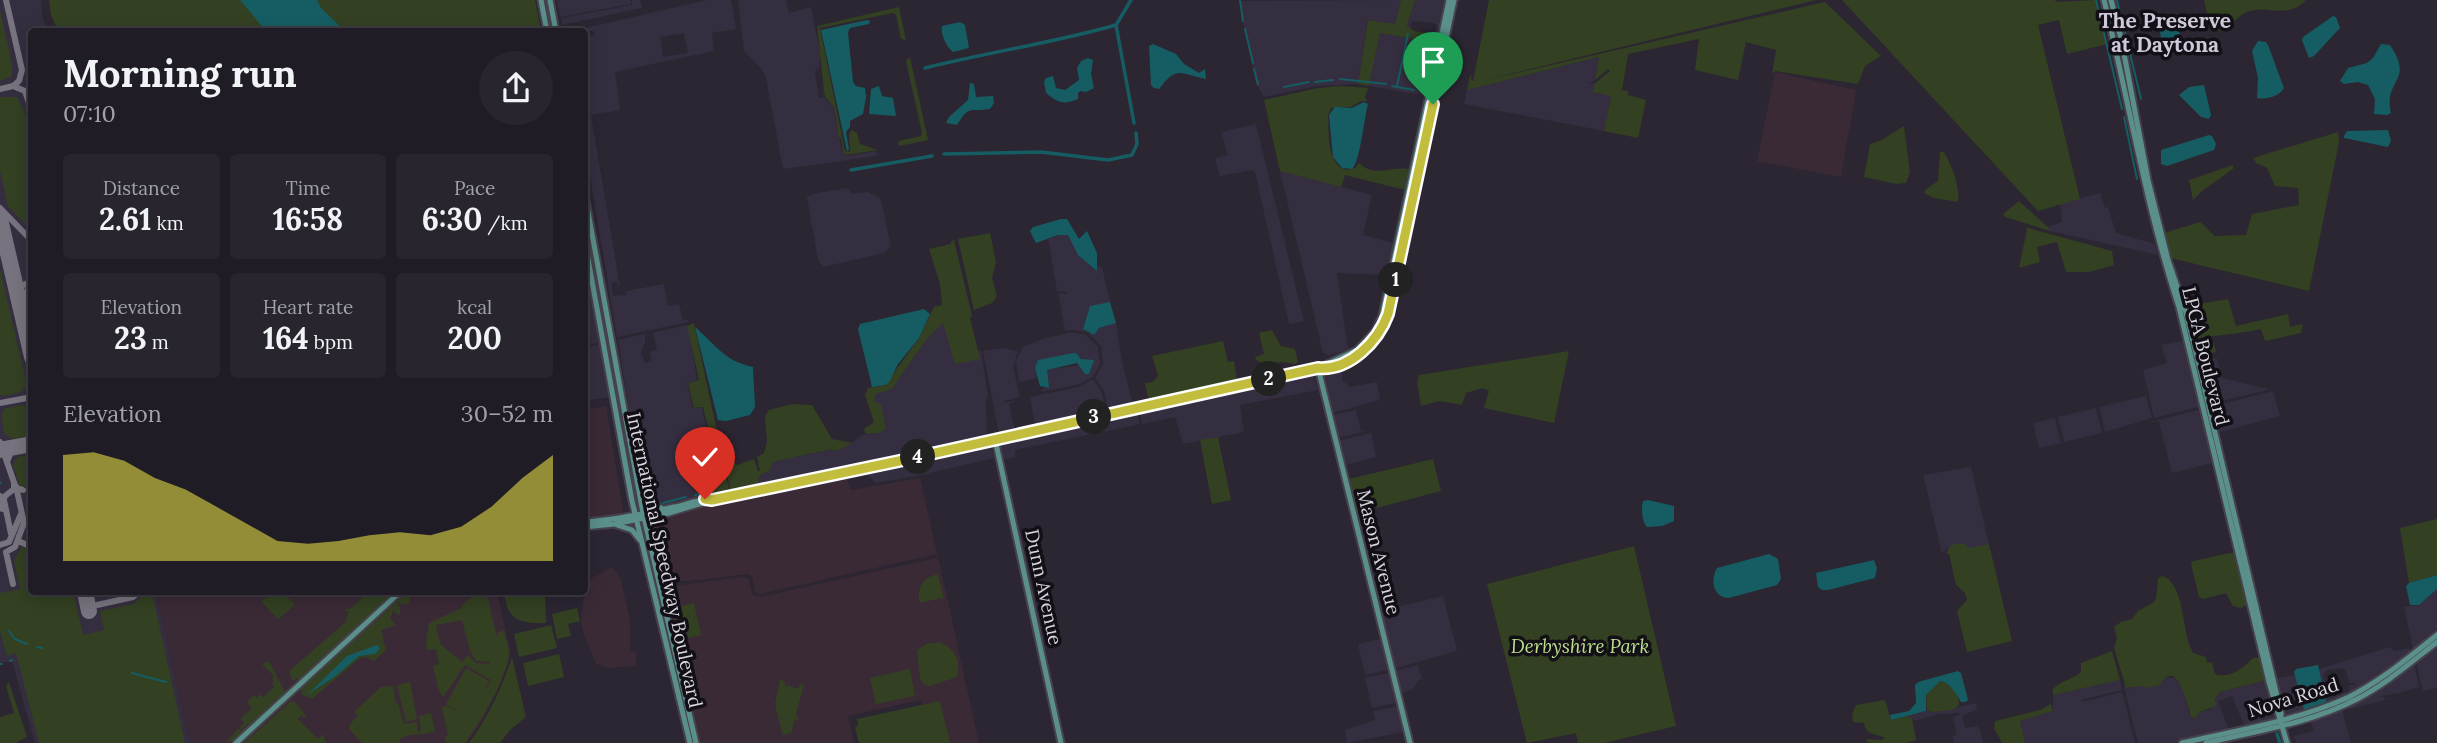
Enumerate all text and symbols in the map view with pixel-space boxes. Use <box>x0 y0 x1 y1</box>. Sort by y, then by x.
district label: The Preserve at Daytona <box>2099 7 2231 58</box>
pin <box>1403 32 1463 104</box>
icon: arrive <box>1414 43 1452 81</box>
text: Morning run <box>63 49 297 97</box>
button: share <box>479 51 553 125</box>
text: 07:10 <box>63 99 116 128</box>
text: Distance <box>103 176 180 200</box>
text: Time <box>286 176 330 200</box>
text: Pace <box>454 176 495 200</box>
text: 2.61 <box>99 200 151 238</box>
text: 16:58 <box>273 200 343 238</box>
text: 6:30 <box>422 200 482 238</box>
text: km <box>151 211 184 235</box>
text: /km <box>482 211 528 235</box>
pin: 1 <box>1378 262 1414 298</box>
text: 1 <box>1392 267 1399 291</box>
street label: LPGA Boulevard <box>2177 284 2235 428</box>
text: Elevation <box>101 295 182 319</box>
text: Heart rate <box>263 295 353 319</box>
text: kcal <box>457 295 492 319</box>
text: 23 <box>114 319 147 357</box>
text: 164 <box>263 319 309 357</box>
text: 200 <box>448 319 502 357</box>
text: m <box>147 330 169 354</box>
text: bpm <box>309 330 353 354</box>
pin: 2 <box>1252 362 1286 396</box>
text: 2 <box>1263 366 1274 390</box>
text: Elevation <box>63 399 162 428</box>
text: 30–52 m <box>461 399 553 428</box>
pin: 3 <box>1076 400 1112 434</box>
text: 3 <box>1088 404 1099 428</box>
street label: International Speedway Boulevard <box>622 410 708 710</box>
pin <box>675 427 735 499</box>
icon: check <box>686 438 724 476</box>
pin: 4 <box>900 440 936 475</box>
text: 4 <box>912 444 923 468</box>
street label: Mason Avenue <box>1352 487 1406 617</box>
street label: Dunn Avenue <box>1020 527 1068 647</box>
park label: Derbyshire Park <box>1511 634 1649 658</box>
street label: Nova Road <box>2245 672 2341 722</box>

